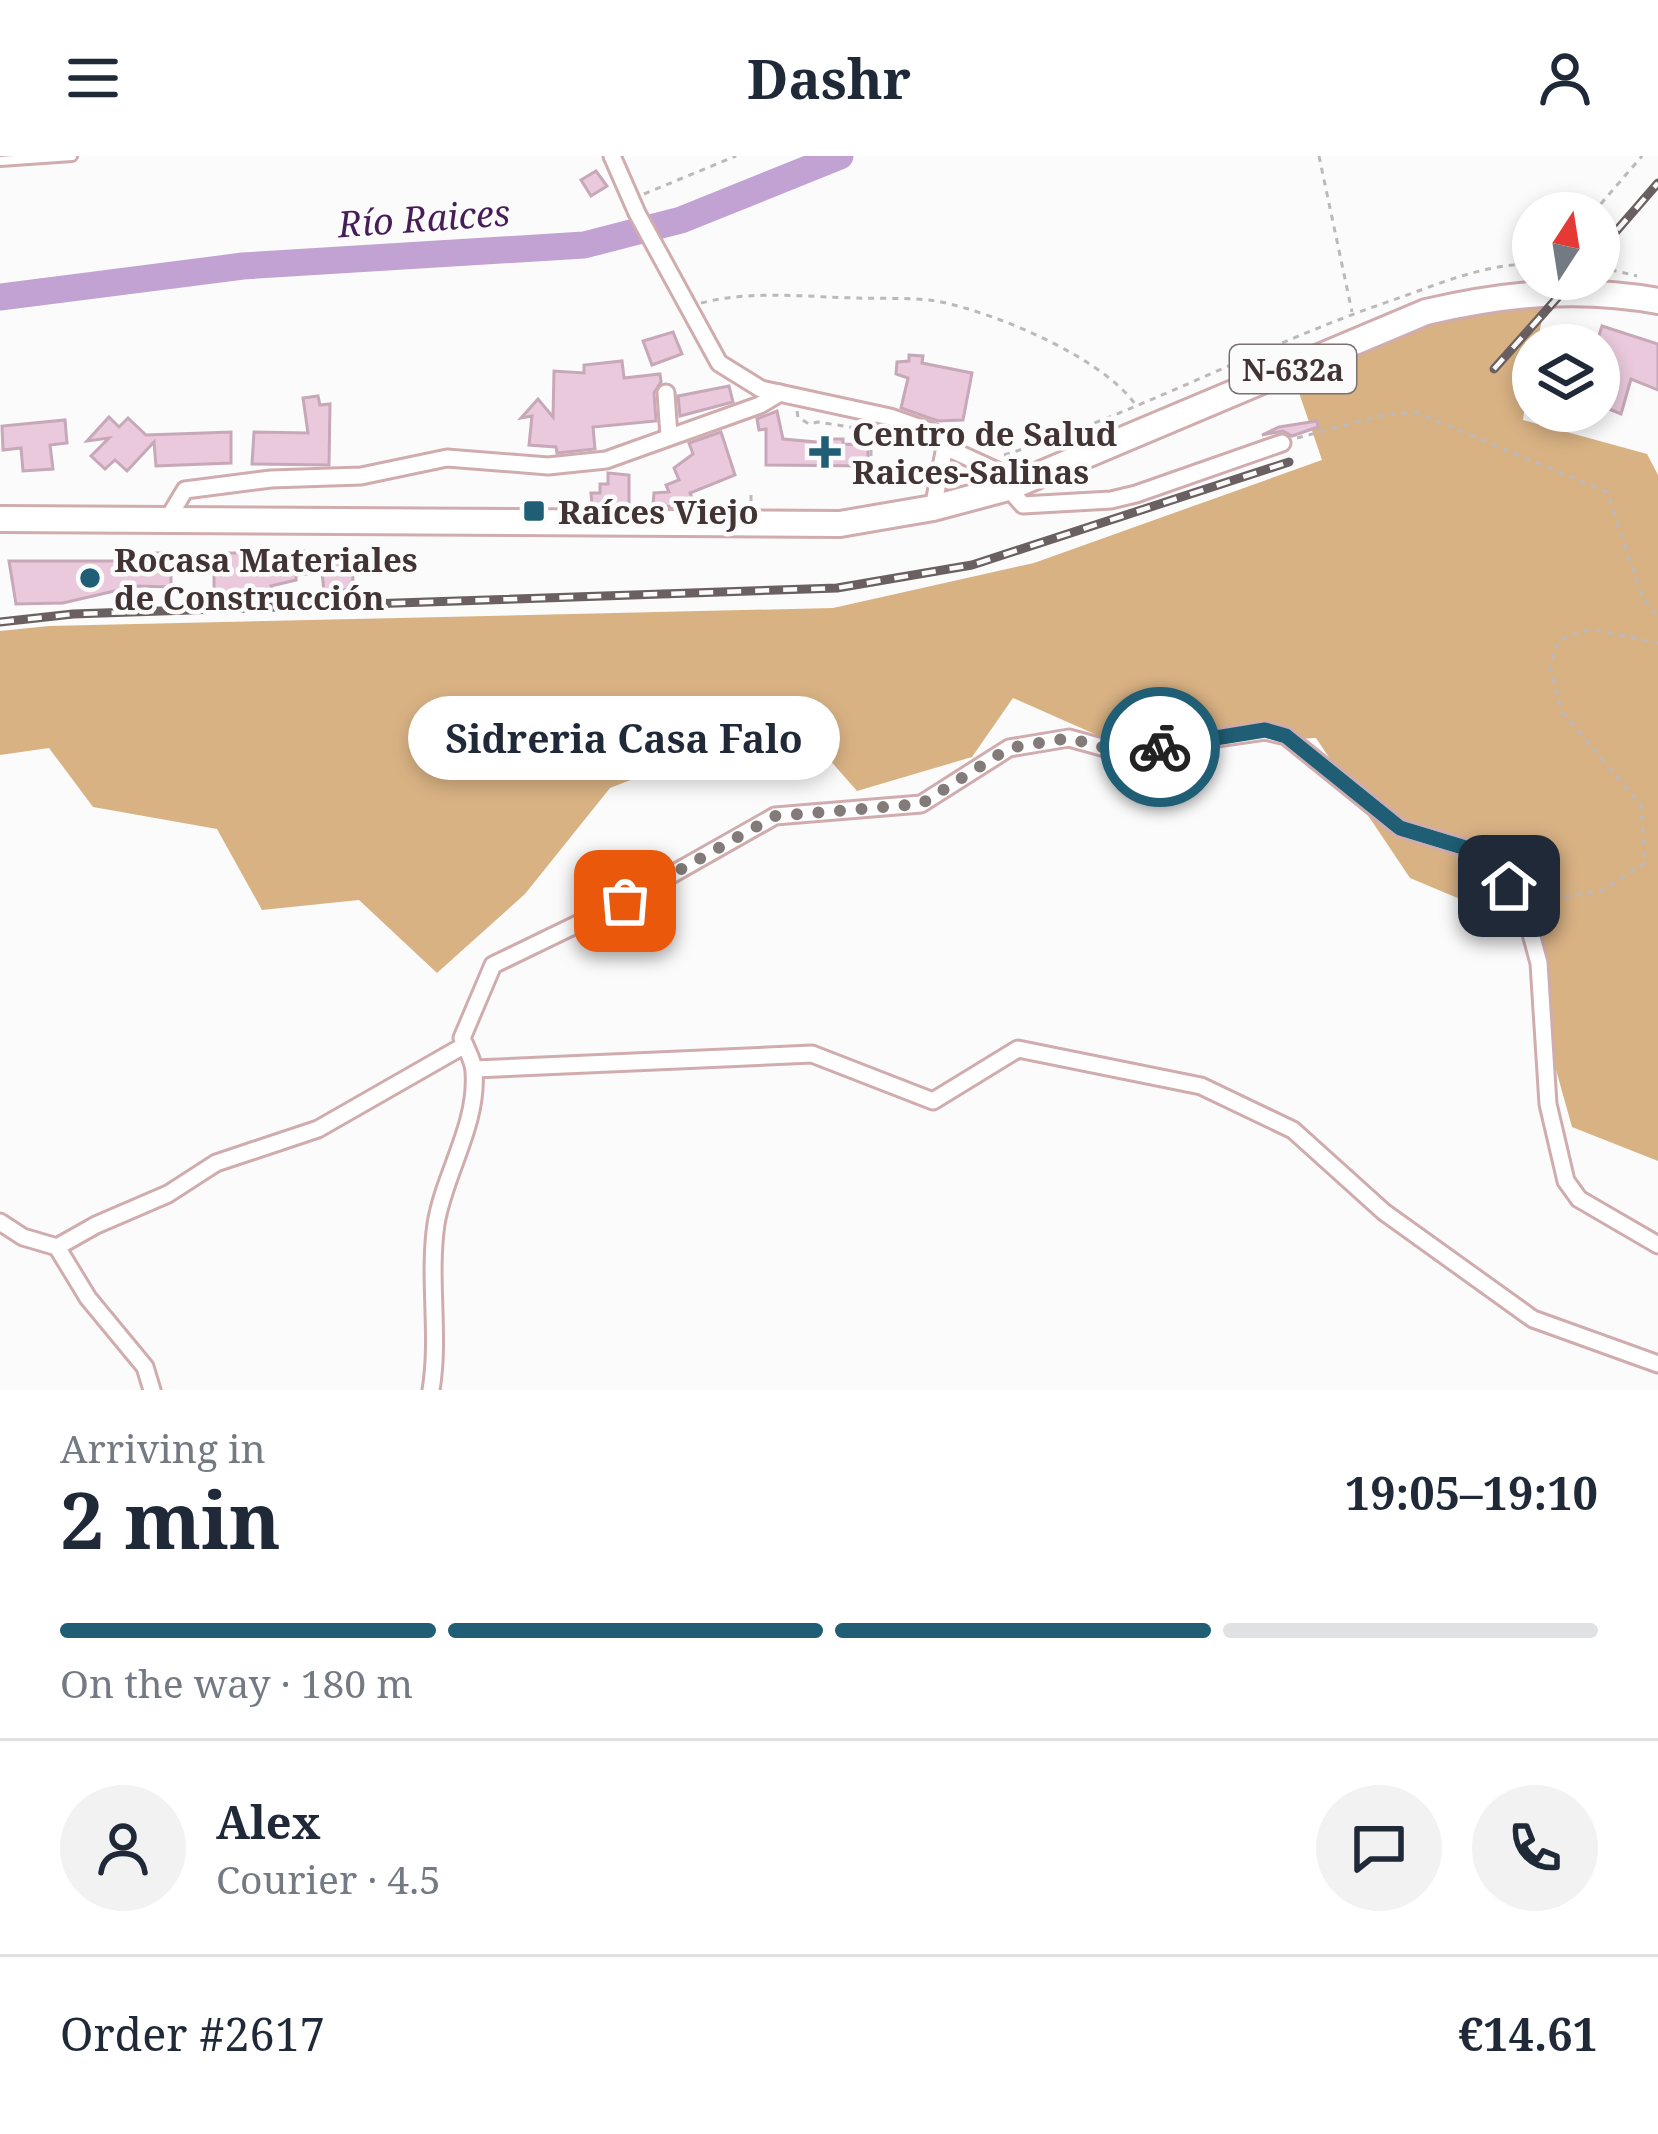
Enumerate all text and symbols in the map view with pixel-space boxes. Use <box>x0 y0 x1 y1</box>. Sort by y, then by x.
text: Dashr <box>747 41 911 115</box>
icon: menu <box>60 45 126 111</box>
icon: person <box>1532 45 1598 111</box>
water label: Río Raices <box>335 188 512 249</box>
north arrow <box>1512 192 1620 300</box>
map controls <box>1512 192 1620 432</box>
button: layers <box>1512 324 1620 432</box>
road number: N-632a <box>1230 345 1356 393</box>
place label: Centro de Salud Raices-Salinas <box>852 411 1117 494</box>
marker: Centro de Salud Raices-Salinas <box>809 436 841 468</box>
place label: Raíces Viejo <box>558 489 759 534</box>
marker: Raíces Viejo <box>521 498 547 524</box>
place label: Rocasa Materiales de Construcción <box>114 537 418 620</box>
marker: Rocasa Materiales de Construcción <box>77 565 103 591</box>
courier <box>1100 687 1220 807</box>
callout: Sidreria Casa Falo <box>409 697 841 781</box>
text: Sidreria Casa Falo <box>445 711 803 764</box>
icon: bike <box>1127 714 1193 780</box>
pin <box>1458 835 1560 937</box>
pin <box>574 850 676 952</box>
icon: home <box>1476 853 1542 919</box>
icon: bag <box>592 868 658 934</box>
text: Arriving in <box>60 1421 266 1474</box>
text: 19:05–19:10 <box>1345 1462 1598 1523</box>
text: 2 min <box>60 1466 281 1572</box>
text: On the way · 180 m <box>60 1656 413 1709</box>
button: person <box>60 1785 186 1911</box>
button: chat <box>1316 1785 1442 1911</box>
button: phone <box>1472 1785 1598 1911</box>
text: Alex <box>216 1791 321 1852</box>
text: Courier · 4.5 <box>216 1852 441 1905</box>
text: Order #2617 <box>60 2003 325 2064</box>
text: €14.61 <box>1458 2003 1598 2064</box>

